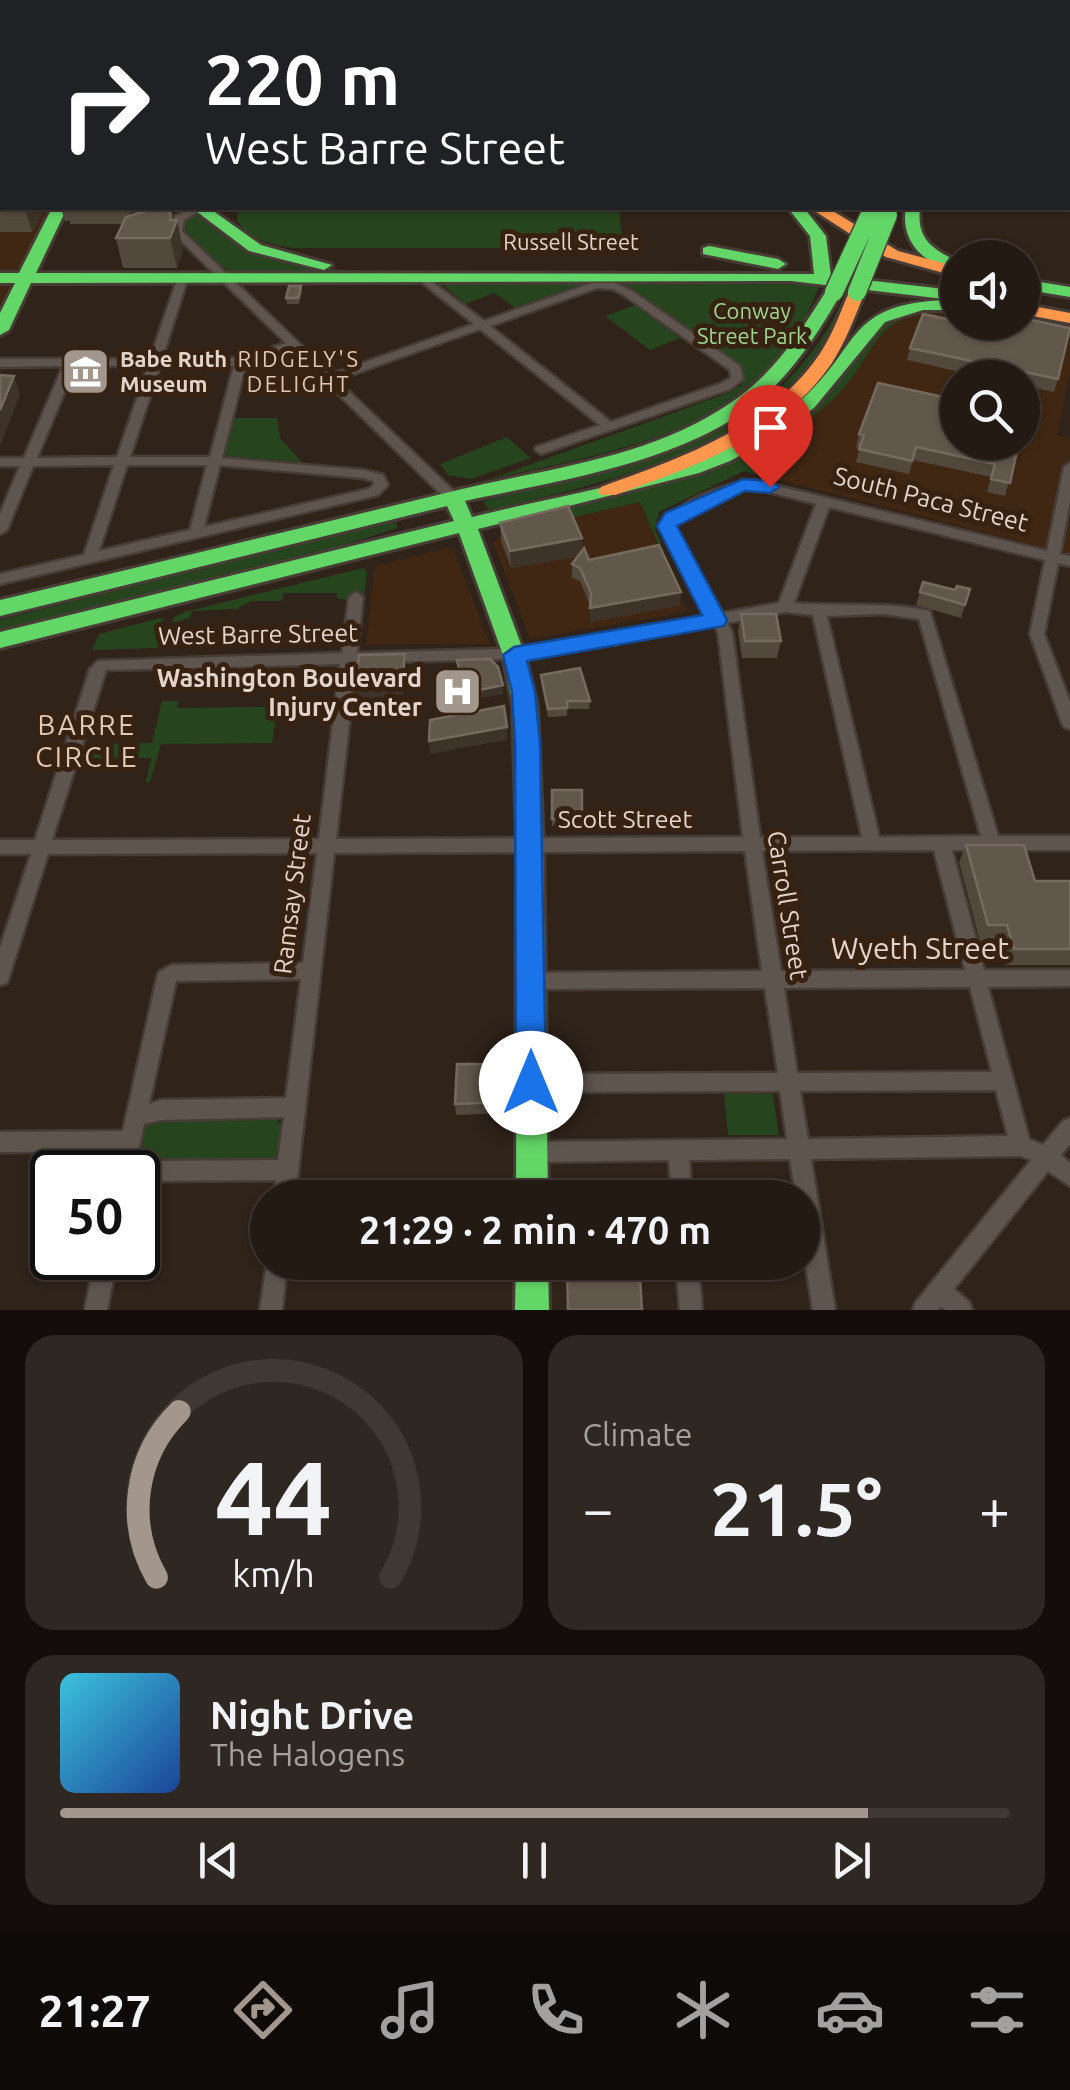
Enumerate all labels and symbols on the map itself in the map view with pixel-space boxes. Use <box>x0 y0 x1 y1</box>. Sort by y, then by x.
street label: Russell Street <box>503 229 639 254</box>
park label: Conway Street Park <box>697 298 807 348</box>
museum icon: Babe Ruth Museum <box>59 345 111 397</box>
place label: Babe Ruth Museum <box>120 346 227 396</box>
district label: RIDGELY'S DELIGHT <box>238 346 360 396</box>
pin <box>728 385 813 488</box>
street label: South Paca Street <box>831 461 1031 537</box>
street label: West Barre Street <box>158 618 358 650</box>
place label: Washington Boulevard Injury Center <box>157 664 423 721</box>
hospital icon: Washington Boulevard Injury Center <box>431 666 483 718</box>
district label: BARRE CIRCLE <box>35 709 139 772</box>
street label: Scott Street <box>558 805 692 833</box>
street label: Ramsay Street <box>268 812 316 976</box>
street label: Carroll Street <box>762 829 814 982</box>
street label: Wyeth Street <box>831 931 1009 965</box>
position arrow <box>479 1031 583 1135</box>
speed limit sign: 50 <box>30 1150 160 1280</box>

